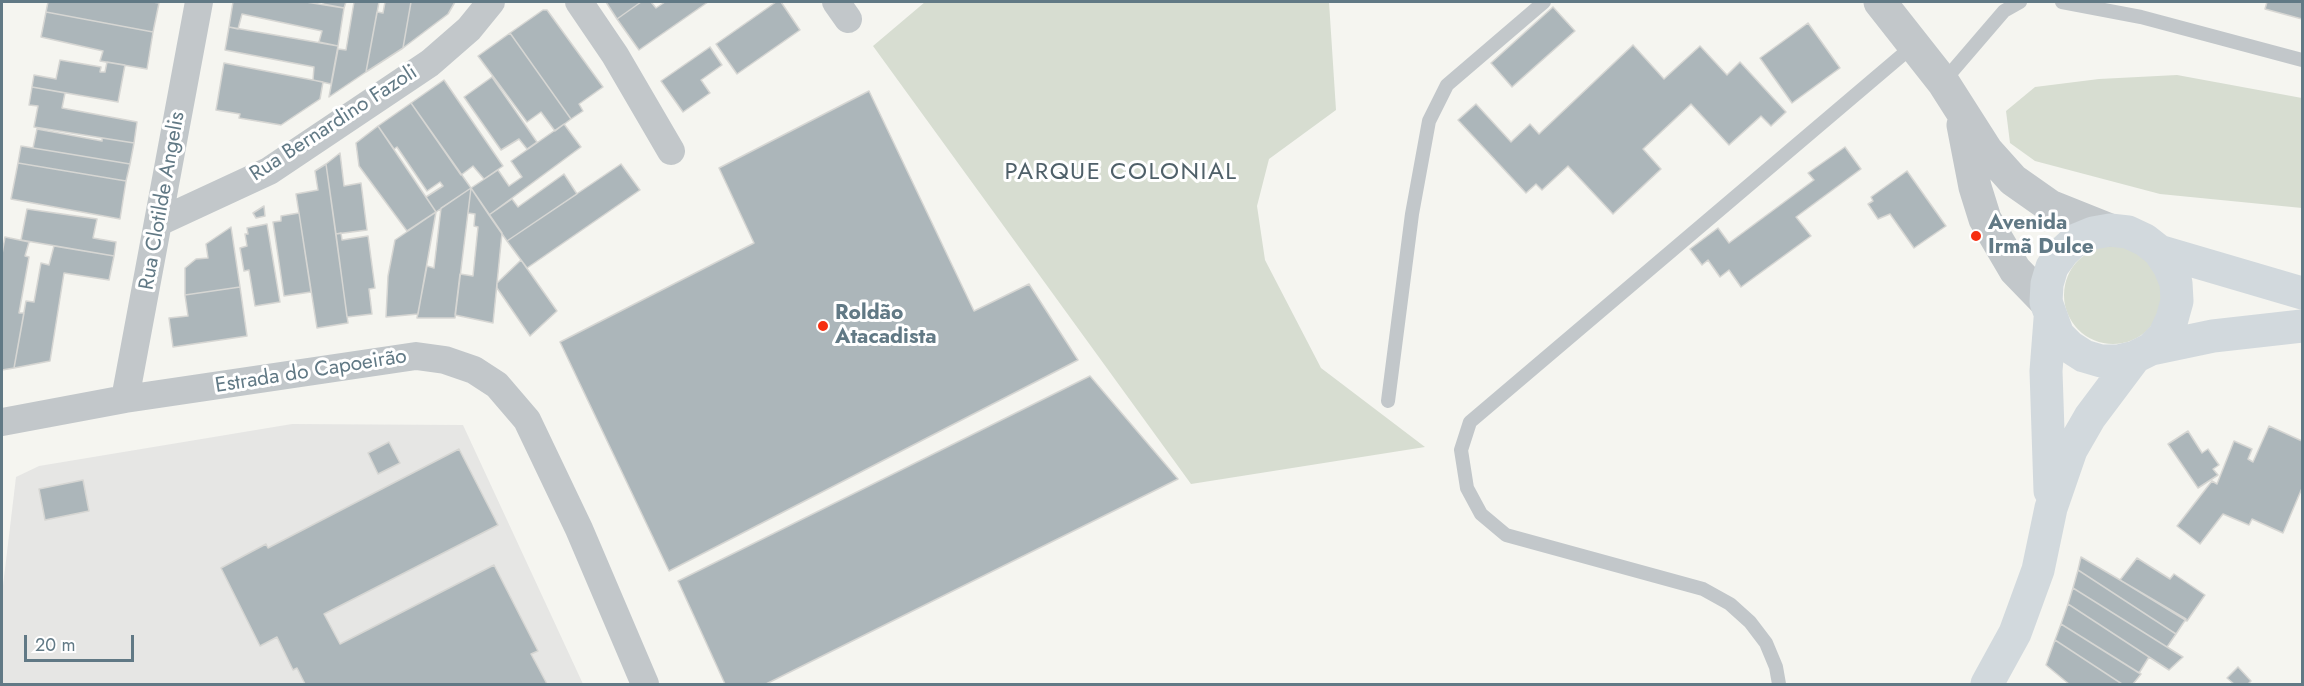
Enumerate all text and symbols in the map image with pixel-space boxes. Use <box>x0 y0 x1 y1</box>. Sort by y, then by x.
street label: Rua Bernardino Fazoli <box>246 60 422 188</box>
street label: Rua Clotilde Angelis <box>135 110 191 292</box>
district label: PARQUE COLONIAL <box>1004 159 1238 187</box>
place label: Avenida Irmã Dulce <box>1988 211 2094 261</box>
marker: Avenida Irmã Dulce <box>1969 229 1983 243</box>
place label: Roldão Atacadista <box>835 301 936 351</box>
marker: Roldão Atacadista <box>816 319 830 333</box>
street label: Estrada do Capoeirão <box>213 344 409 400</box>
scale bar <box>27 623 136 661</box>
text: 20 m <box>35 632 75 658</box>

